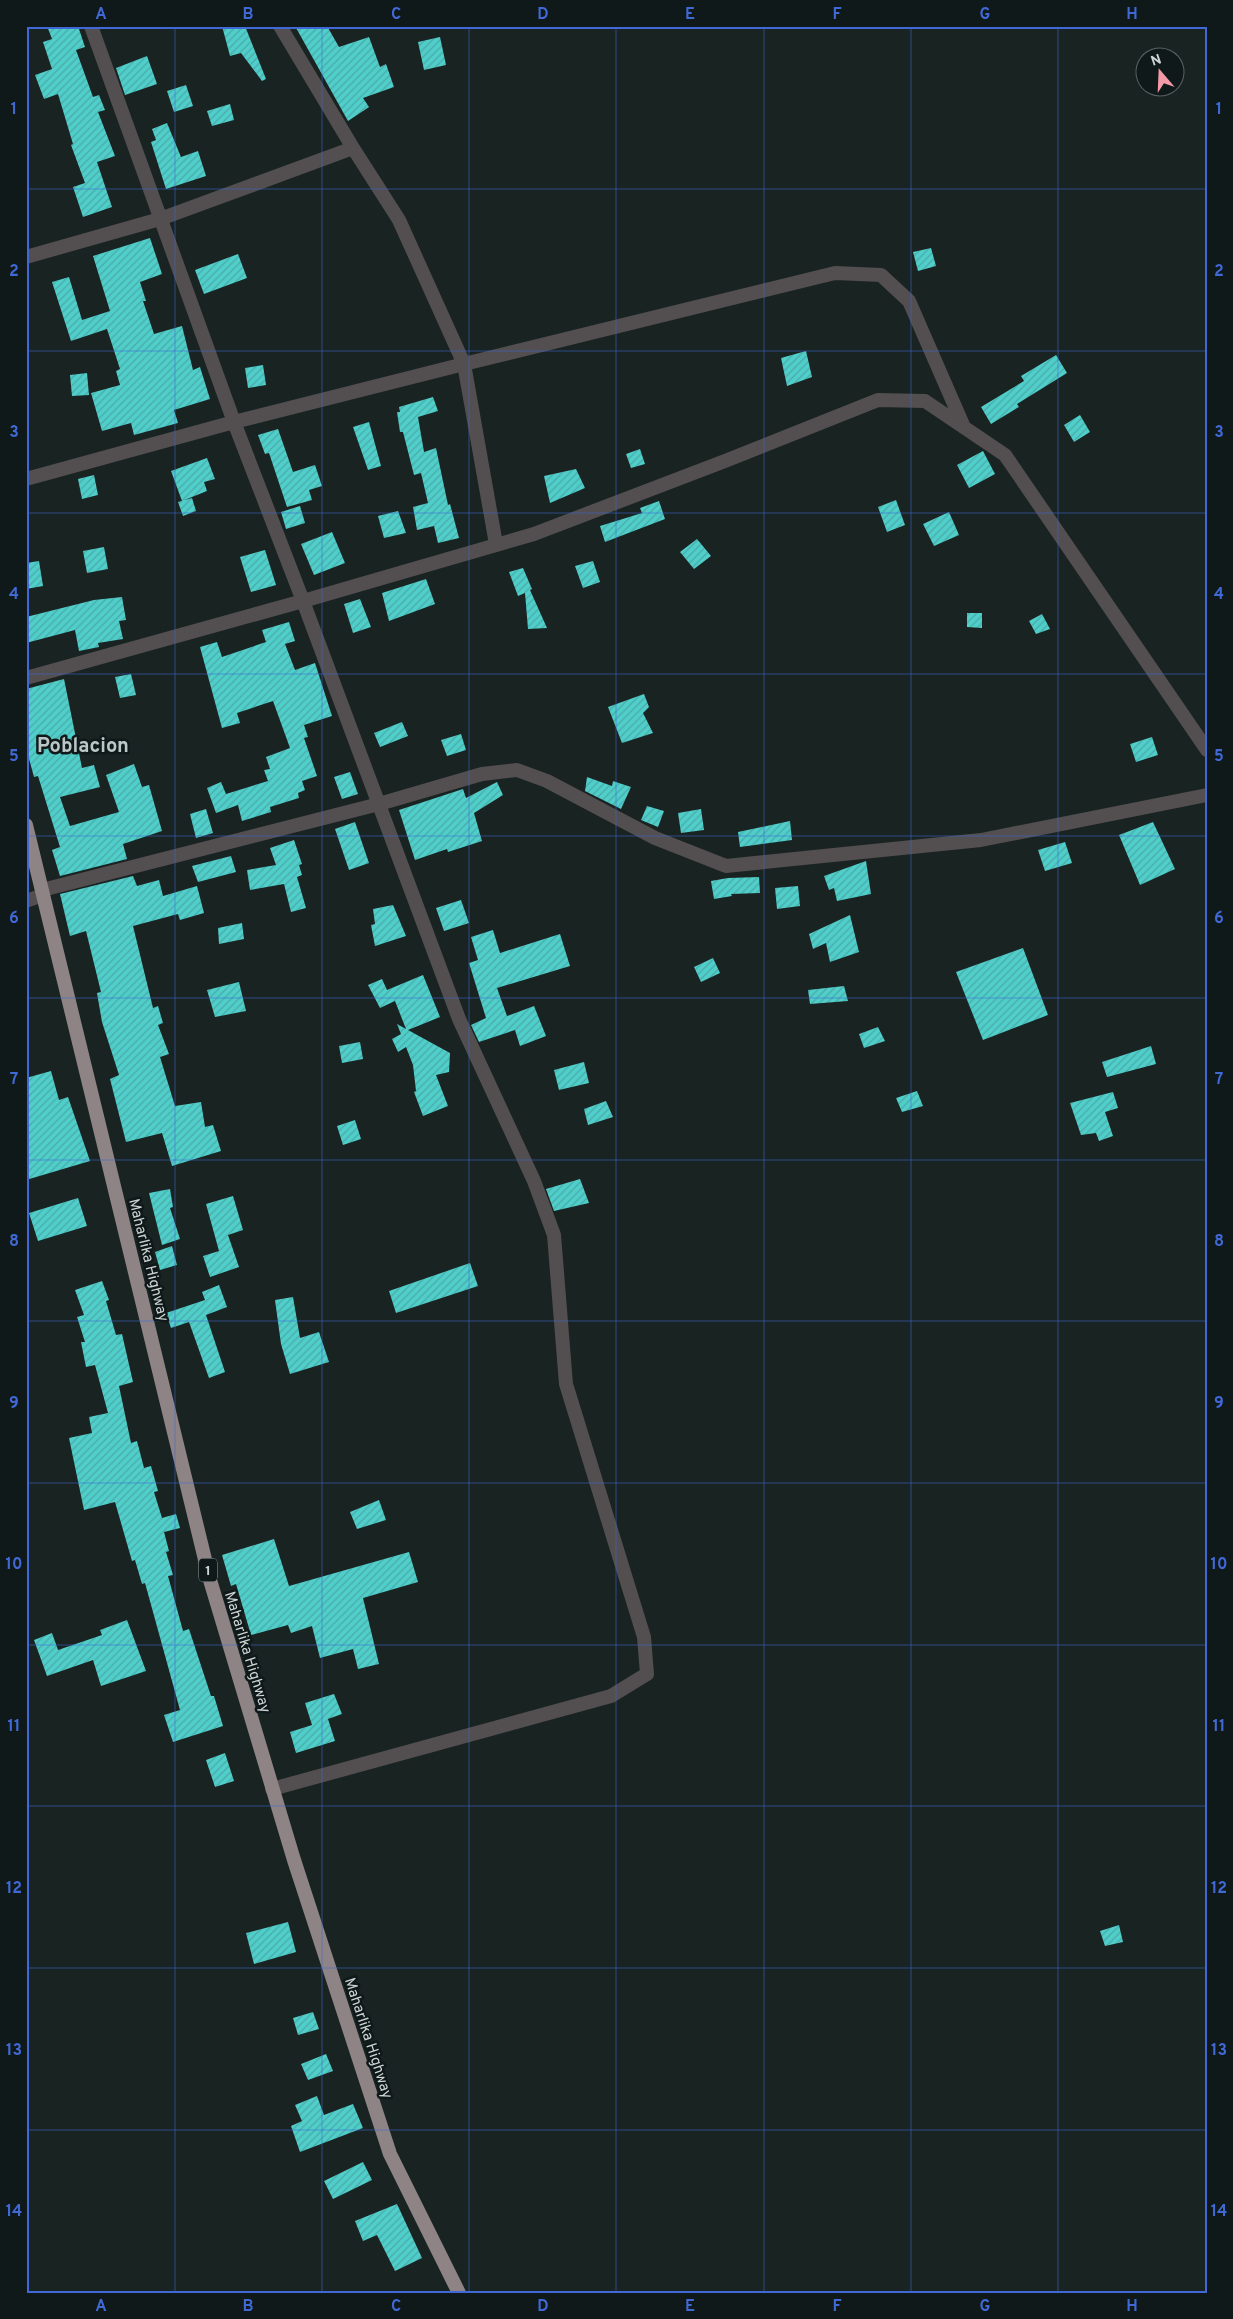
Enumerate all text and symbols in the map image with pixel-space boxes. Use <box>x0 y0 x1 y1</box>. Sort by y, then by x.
text: A <box>95 5 107 25</box>
text: B <box>242 5 254 25</box>
text: C <box>391 5 401 25</box>
text: D <box>537 5 549 25</box>
text: E <box>685 5 695 25</box>
text: F <box>832 5 842 25</box>
text: G <box>980 5 990 25</box>
text: H <box>1126 5 1138 25</box>
north arrow <box>1136 48 1186 98</box>
text: N <box>1149 51 1164 71</box>
text: 1 <box>11 100 17 120</box>
text: 1 <box>1216 100 1222 120</box>
text: 2 <box>9 262 19 282</box>
text: 2 <box>1214 262 1224 282</box>
text: 3 <box>9 423 19 443</box>
text: 3 <box>1214 423 1224 443</box>
text: 4 <box>9 585 19 605</box>
text: 4 <box>1214 585 1224 605</box>
district label: Poblacion <box>37 734 129 760</box>
text: 5 <box>9 747 19 767</box>
text: 5 <box>1214 747 1224 767</box>
text: 6 <box>9 909 19 929</box>
text: 6 <box>1214 909 1224 929</box>
text: 7 <box>10 1070 18 1090</box>
text: 7 <box>1215 1070 1223 1090</box>
street label: Maharlika Highway <box>123 1197 172 1324</box>
text: 8 <box>9 1232 19 1252</box>
text: 8 <box>1214 1232 1224 1252</box>
text: 9 <box>9 1394 19 1414</box>
text: 9 <box>1214 1394 1224 1414</box>
text: 10 <box>6 1555 22 1575</box>
text: 10 <box>1211 1555 1227 1575</box>
road number: 1 <box>199 1558 217 1582</box>
street label: Maharlika Highway <box>219 1589 274 1716</box>
text: 11 <box>8 1717 20 1737</box>
text: 11 <box>1213 1717 1225 1737</box>
text: 12 <box>6 1879 22 1899</box>
text: 12 <box>1211 1879 1227 1899</box>
street label: Maharlika Highway <box>339 1976 396 2101</box>
text: 13 <box>6 2041 22 2061</box>
text: 13 <box>1211 2041 1227 2061</box>
text: 14 <box>6 2202 22 2222</box>
text: 14 <box>1211 2202 1227 2222</box>
text: A <box>95 2297 107 2317</box>
text: B <box>242 2297 254 2317</box>
text: C <box>391 2297 401 2317</box>
text: D <box>537 2297 549 2317</box>
text: E <box>685 2297 695 2317</box>
text: F <box>832 2297 842 2317</box>
text: G <box>980 2297 990 2317</box>
text: H <box>1126 2297 1138 2317</box>

